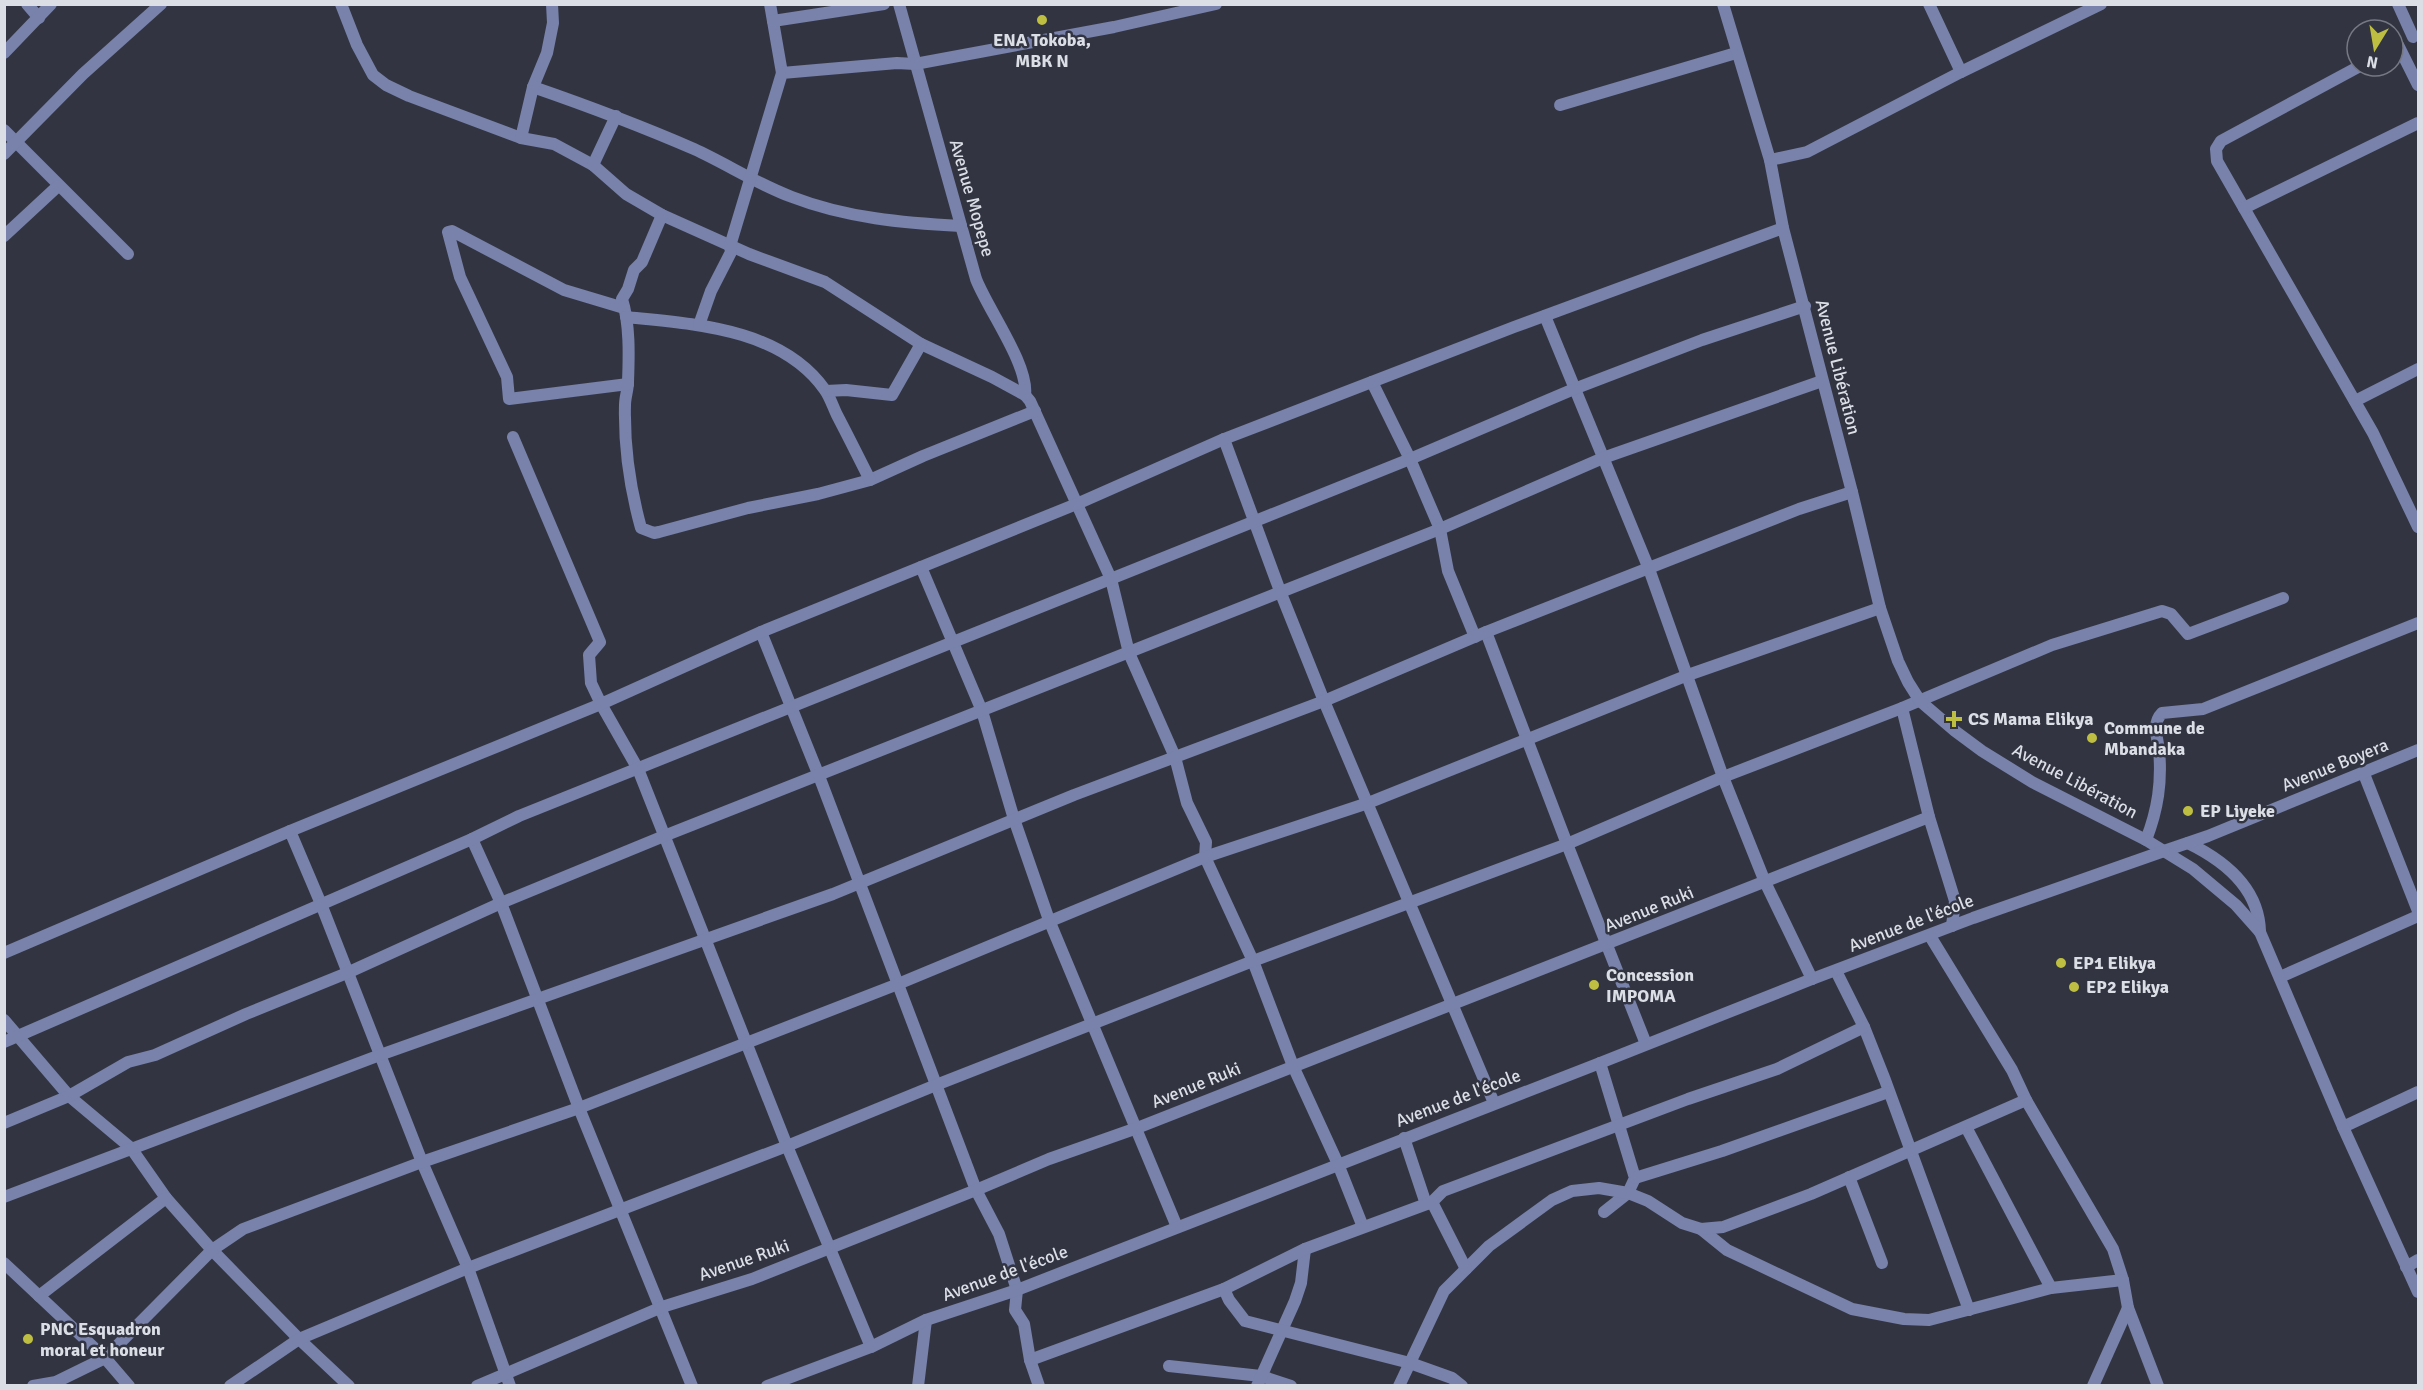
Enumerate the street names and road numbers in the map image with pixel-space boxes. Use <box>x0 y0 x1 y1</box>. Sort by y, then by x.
street label: Avenue Mopepe <box>945 137 999 259</box>
street label: Avenue Libération <box>1811 297 1865 437</box>
street label: Avenue Boyera <box>2278 734 2392 796</box>
street label: Avenue Libération <box>2009 739 2141 823</box>
street label: Avenue Ruki <box>1601 881 1697 937</box>
street label: Avenue de l'école <box>1845 889 1977 957</box>
street label: Avenue Ruki <box>1148 1057 1244 1113</box>
street label: Avenue de l'école <box>1392 1064 1524 1132</box>
street label: Avenue Ruki <box>696 1234 792 1286</box>
street label: Avenue de l'école <box>939 1240 1071 1306</box>

